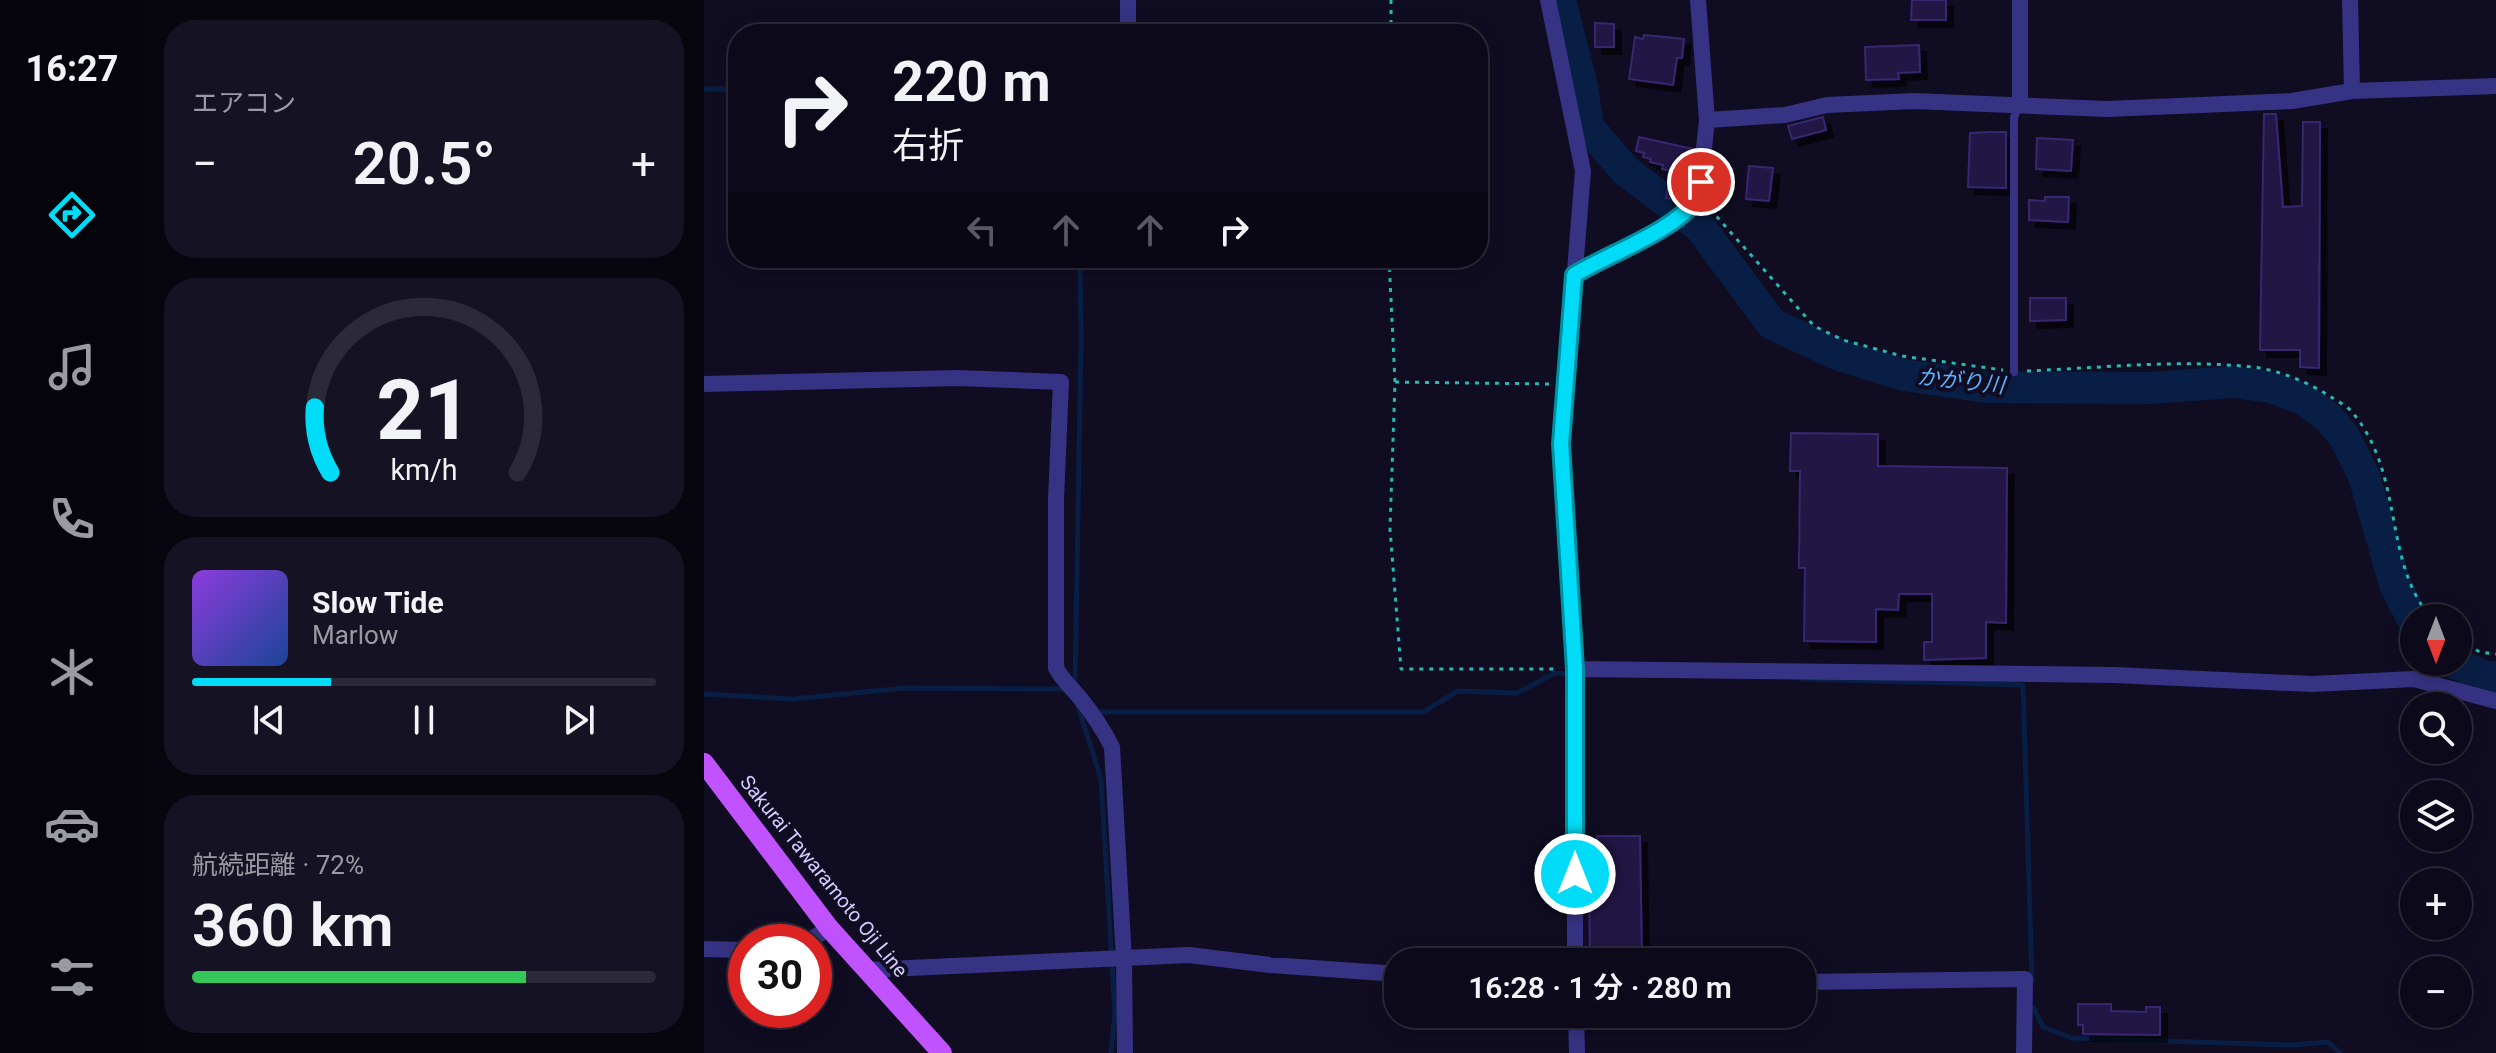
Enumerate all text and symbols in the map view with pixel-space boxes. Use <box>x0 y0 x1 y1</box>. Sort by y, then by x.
text: 16:27 <box>26 48 118 90</box>
text: 220 m <box>892 49 1051 115</box>
icon: right <box>760 56 864 160</box>
text: エアコン <box>192 88 296 118</box>
text: 右折 <box>892 125 964 167</box>
text: 20.5° <box>353 128 496 199</box>
text: − <box>192 138 217 190</box>
text: + <box>631 138 656 190</box>
pin <box>1667 148 1735 216</box>
icon: arrive <box>1679 160 1723 204</box>
icon: directions <box>44 187 100 243</box>
icon: left <box>960 208 1004 252</box>
icon: ahead <box>1044 208 1088 252</box>
icon: ahead <box>1128 208 1172 252</box>
icon: right <box>1212 208 1256 252</box>
icon: music <box>44 339 100 395</box>
text: 21 <box>376 362 472 459</box>
water label: かがり川 <box>1916 364 2008 398</box>
text: km/h <box>390 454 458 488</box>
icon: phone <box>44 491 100 547</box>
text: Slow Tide <box>312 585 444 620</box>
north arrow <box>2400 604 2472 676</box>
map controls <box>2400 604 2472 1028</box>
text: Marlow <box>312 620 398 650</box>
icon: climate <box>44 644 100 700</box>
button: search <box>2400 692 2472 764</box>
icon: previous <box>247 698 291 742</box>
icon: pause <box>402 698 446 742</box>
icon: next <box>557 698 601 742</box>
street label: Sakurai Tawaramoto Oji Line <box>735 770 913 982</box>
button: layers <box>2400 780 2472 852</box>
icon: car <box>44 796 100 852</box>
position arrow <box>1533 832 1617 916</box>
text: 航続距離 · 72% <box>192 850 364 880</box>
button: + <box>2400 868 2472 940</box>
text: 360 km <box>192 890 394 961</box>
speed limit sign: 30 <box>728 924 832 1028</box>
icon: filters <box>44 949 100 1005</box>
button: − <box>2400 956 2472 1028</box>
text: 16:28 · 1 分 · 280 m <box>1468 970 1732 1005</box>

